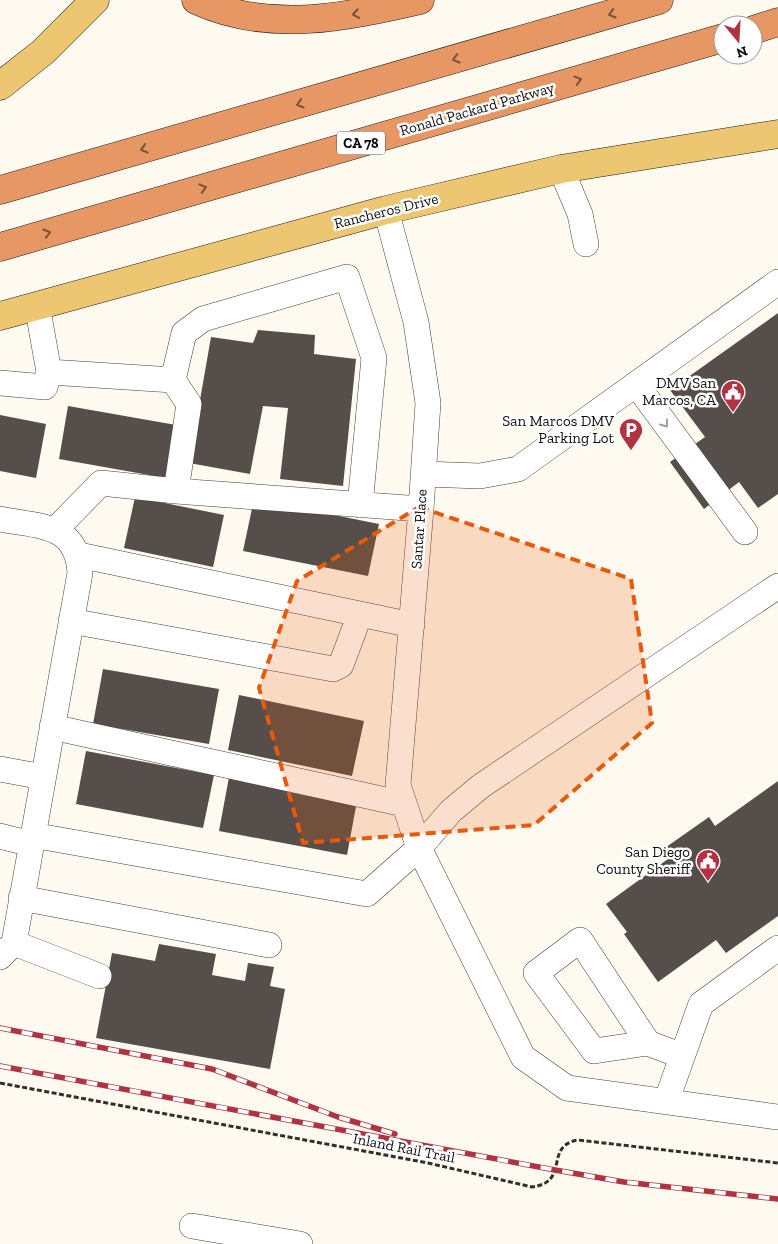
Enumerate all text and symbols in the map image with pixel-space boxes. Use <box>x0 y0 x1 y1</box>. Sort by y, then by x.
one-way arrow <box>351 8 360 18</box>
one-way arrow <box>608 8 616 18</box>
north arrow <box>713 15 763 65</box>
text: N <box>734 42 750 62</box>
one-way arrow <box>452 53 460 63</box>
one-way arrow <box>573 76 581 86</box>
street label: Ronald Packard Parkway <box>398 78 557 140</box>
one-way arrow <box>296 98 304 108</box>
road number: CA 78 <box>337 132 385 154</box>
one-way arrow <box>140 143 148 153</box>
one-way arrow <box>198 184 207 194</box>
street label: Rancheros Drive <box>332 189 440 233</box>
one-way arrow <box>42 229 50 239</box>
place label: DMV San Marcos, CA <box>642 374 716 409</box>
public building icon: DMV San Marcos, CA <box>720 379 746 413</box>
place label: San Marcos DMV Parking Lot <box>502 412 614 447</box>
parking icon: San Marcos DMV Parking Lot <box>618 417 644 451</box>
one-way arrow <box>659 418 668 428</box>
street label: Santar Place <box>407 489 431 569</box>
place label: San Diego County Sheriff <box>596 843 692 878</box>
public building icon: San Diego County Sheriff <box>695 848 721 882</box>
street label: Inland Rail Trail <box>351 1129 457 1167</box>

